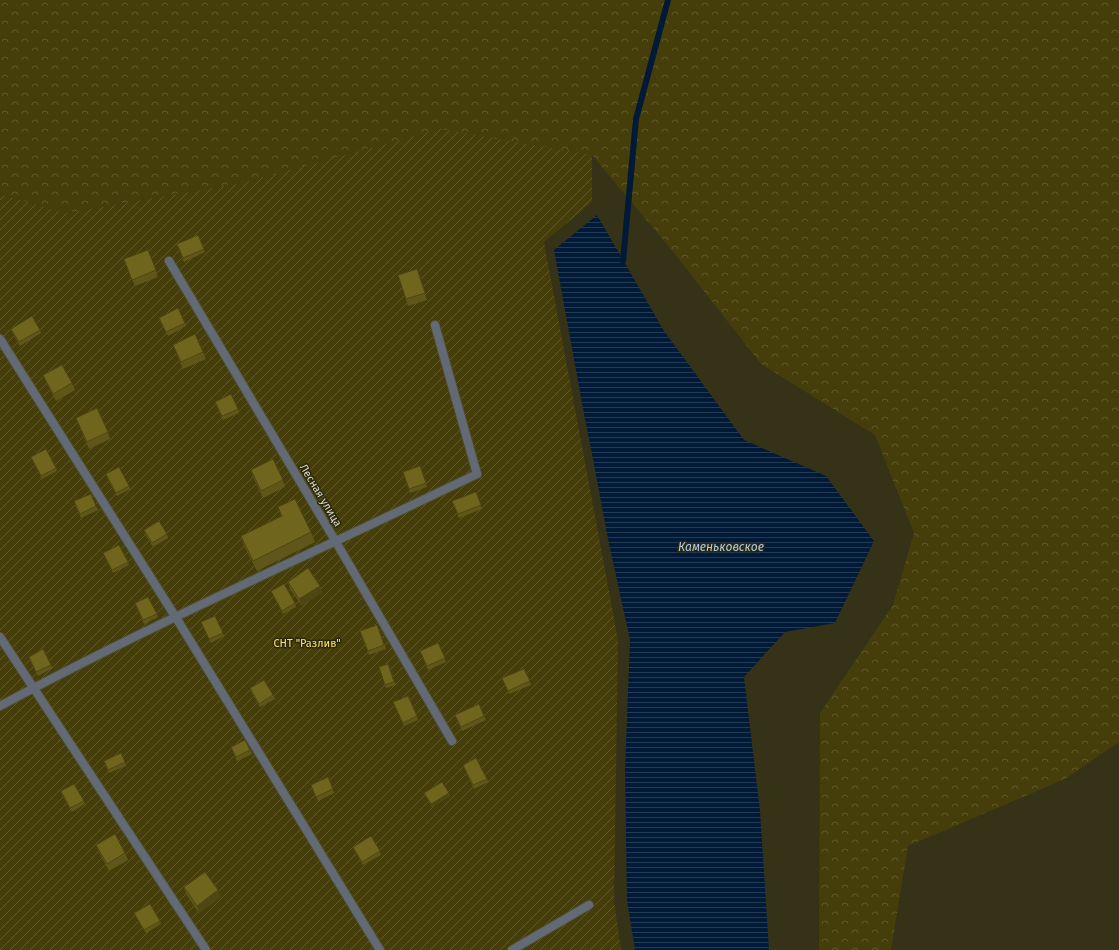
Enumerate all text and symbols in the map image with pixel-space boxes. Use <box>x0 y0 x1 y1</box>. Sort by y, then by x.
street label: Лесная улица <box>297 462 344 529</box>
water label: Каменьковское <box>678 540 764 554</box>
park label: СНТ "Разлив" <box>273 637 341 650</box>

